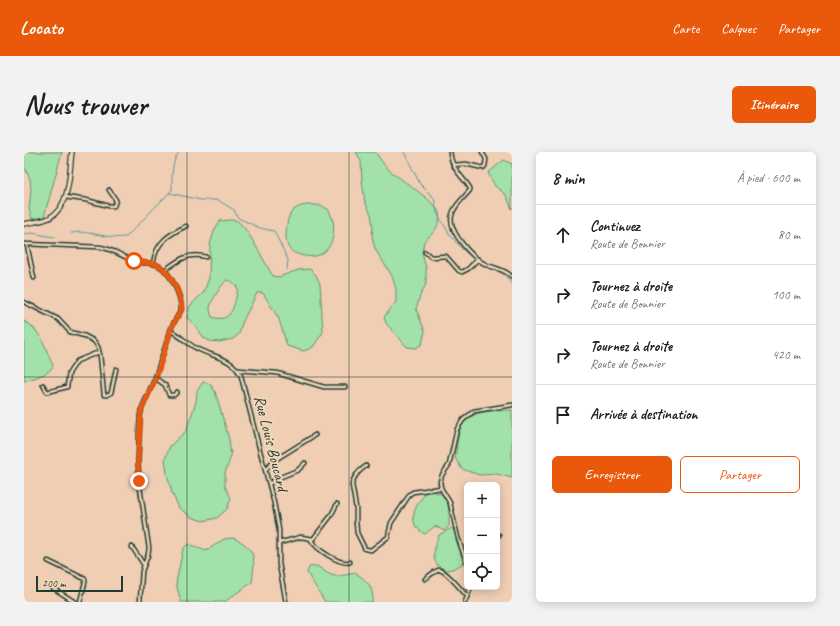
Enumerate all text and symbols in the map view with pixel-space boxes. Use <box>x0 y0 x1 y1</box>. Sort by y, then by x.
text: Locato <box>20 16 63 40</box>
text: Carte <box>672 20 699 37</box>
text: Calques <box>721 20 756 37</box>
text: Partager <box>778 20 820 37</box>
button: Itinéraire <box>732 86 816 123</box>
text: Nous trouver <box>24 87 147 122</box>
text: 8 min <box>552 168 585 189</box>
text: À pied · 600 m <box>737 170 800 186</box>
text: Continuez <box>590 217 640 236</box>
icon: ahead <box>552 224 574 246</box>
text: 80 m <box>778 227 800 243</box>
text: Route de Bonnier <box>590 236 665 252</box>
route start <box>125 252 143 270</box>
text: Tournez à droite <box>590 277 672 296</box>
icon: right <box>552 284 574 306</box>
text: 100 m <box>772 287 800 303</box>
text: Route de Bonnier <box>590 296 665 312</box>
text: Tournez à droite <box>590 337 672 356</box>
icon: right <box>552 344 574 366</box>
text: 420 m <box>772 347 800 363</box>
text: Route de Bonnier <box>590 356 665 372</box>
street label: Rue Louis Boucard <box>250 393 293 496</box>
icon: arrive <box>552 404 574 426</box>
text: Arrivée à destination <box>590 405 698 424</box>
button: Enregistrer <box>552 456 672 493</box>
button: Partager <box>680 456 800 493</box>
route end <box>130 472 148 490</box>
map controls <box>464 482 500 590</box>
button: + <box>464 482 500 518</box>
button: − <box>464 518 500 554</box>
button: locate <box>464 554 500 590</box>
scale bar <box>36 574 123 593</box>
text: 200 m <box>42 576 66 590</box>

